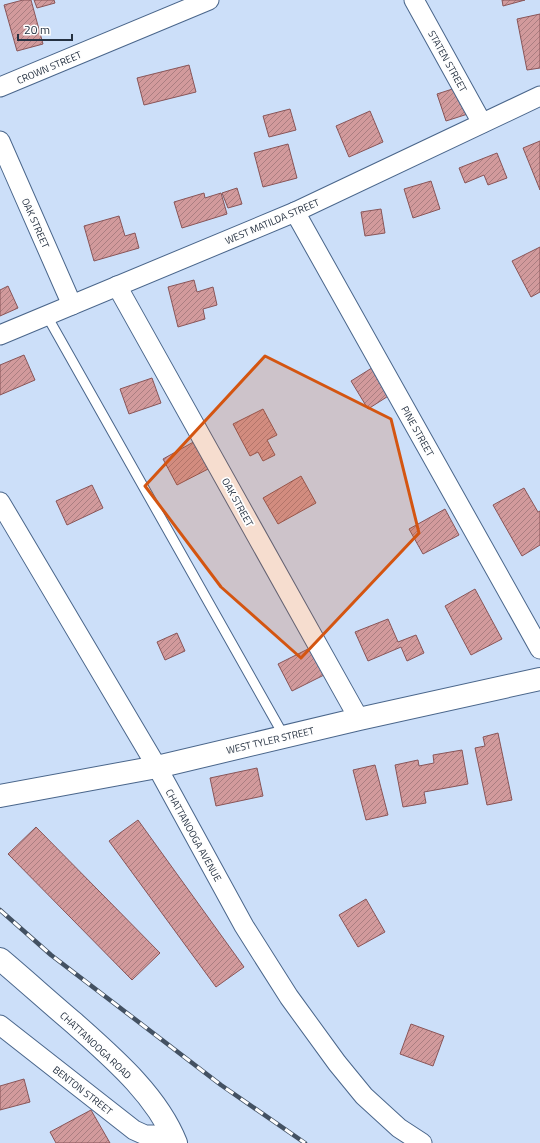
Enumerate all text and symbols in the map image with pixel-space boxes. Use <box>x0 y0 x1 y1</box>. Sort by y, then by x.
scale bar <box>18 16 72 42</box>
text: 20 m <box>24 20 50 39</box>
street label: STATEN STREET <box>424 28 471 96</box>
street label: CROWN STREET <box>14 47 85 88</box>
street label: WEST MATILDA STREET <box>223 194 322 248</box>
street label: OAK STREET <box>18 196 54 251</box>
street label: PINE STREET <box>397 403 438 460</box>
street label: OAK STREET <box>218 475 257 530</box>
street label: WEST TYLER STREET <box>225 723 316 758</box>
street label: CHATTANOOGA AVENUE <box>162 786 225 885</box>
street label: CHATTANOOGA ROAD <box>57 1008 135 1083</box>
street label: BENTON STREET <box>50 1062 116 1119</box>

